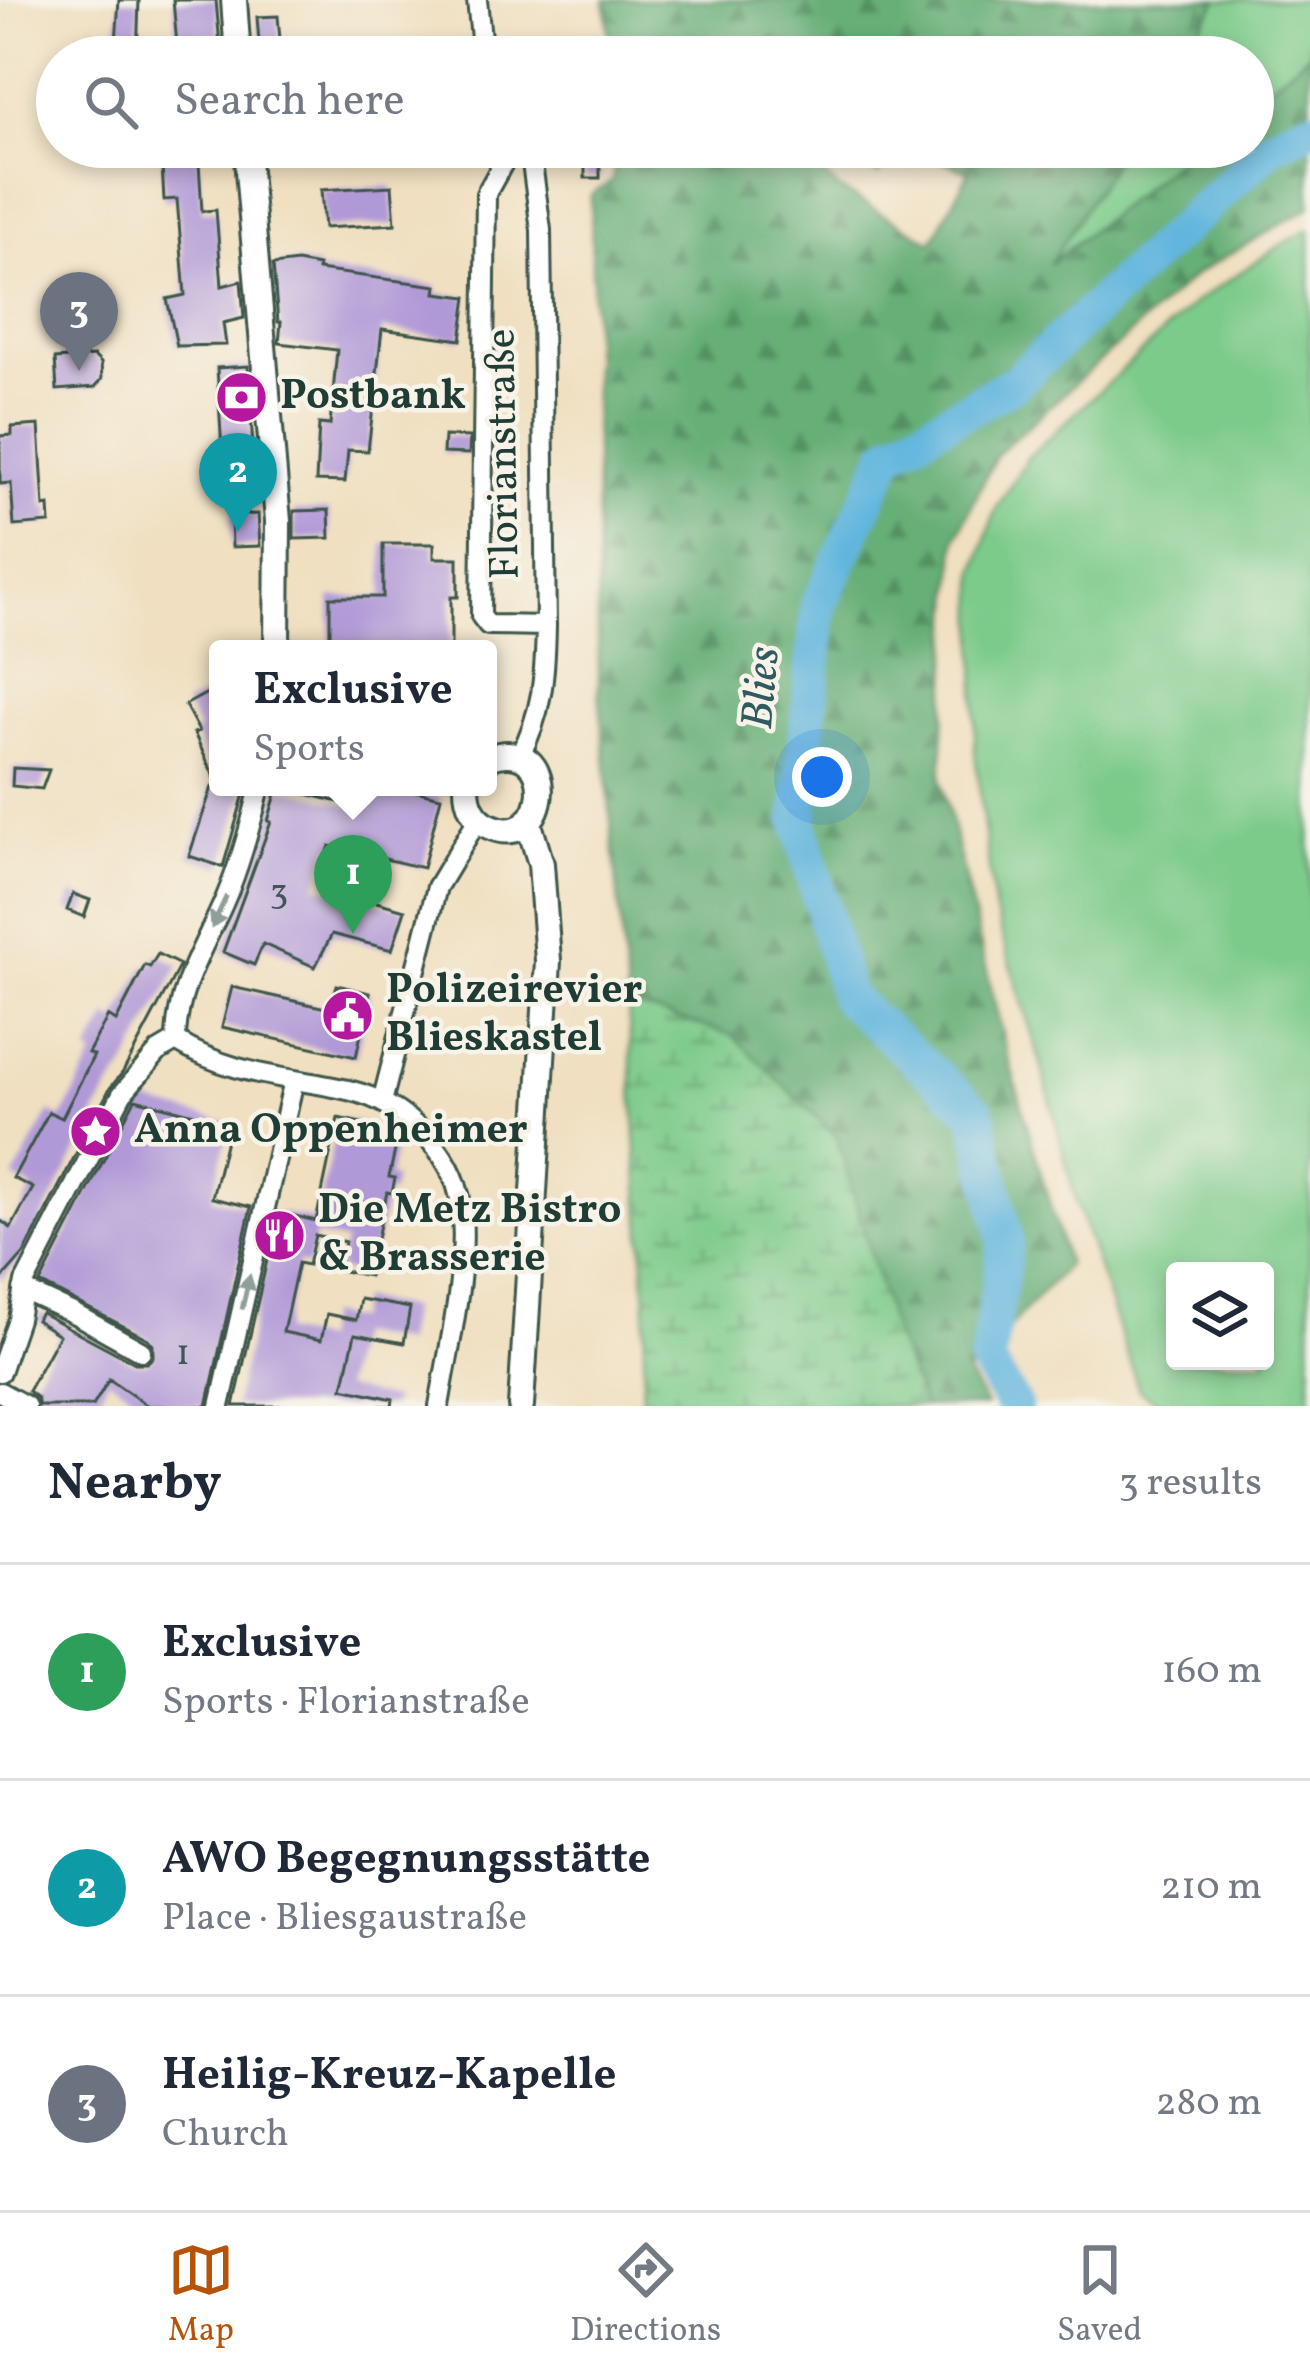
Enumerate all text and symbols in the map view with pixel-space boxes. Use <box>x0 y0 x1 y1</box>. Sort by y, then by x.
search box <box>36 36 1274 168</box>
icon: search <box>78 69 144 135</box>
text: Search here <box>174 71 405 134</box>
pin: 3 <box>40 272 118 371</box>
street label: Florianstraße <box>473 328 537 580</box>
place label: Postbank <box>280 368 466 427</box>
bank icon: Postbank <box>213 369 269 425</box>
pin: 2 <box>199 433 277 532</box>
popup <box>209 640 497 796</box>
water label: Blies <box>728 644 798 732</box>
text: Exclusive <box>253 660 453 723</box>
text: Sports <box>253 723 365 777</box>
your location <box>792 747 852 807</box>
pin: 1 <box>314 835 392 934</box>
house number: 3 <box>270 869 288 919</box>
one-way arrow <box>208 895 228 930</box>
place label: Polizeirevier Blieskastel <box>386 962 643 1069</box>
public building icon: Polizeirevier Blieskastel <box>319 987 375 1043</box>
place label: Anna Oppenheimer <box>134 1102 528 1161</box>
place icon: Anna Oppenheimer <box>67 1103 123 1159</box>
place label: Die Metz Bistro & Brasserie <box>318 1182 622 1289</box>
restaurant icon: Die Metz Bistro & Brasserie <box>251 1207 307 1263</box>
map controls <box>1166 1262 1274 1370</box>
button: layers <box>1166 1262 1274 1370</box>
one-way arrow <box>238 1273 257 1310</box>
house number: 1 <box>176 1330 190 1380</box>
text: Nearby <box>48 1449 222 1520</box>
text: 3 results <box>1119 1457 1262 1511</box>
text: Exclusive <box>162 1613 361 1676</box>
text: 1 <box>79 1645 95 1699</box>
text: 160 m <box>1161 1645 1262 1699</box>
text: Sports · Florianstraße <box>162 1676 530 1730</box>
text: AWO Begegnungsstätte <box>162 1829 651 1892</box>
text: 2 <box>77 1861 97 1915</box>
text: 210 m <box>1160 1861 1262 1915</box>
text: Place · Bliesgaustraße <box>162 1892 527 1946</box>
text: Heilig-Kreuz-Kapelle <box>162 2045 617 2108</box>
text: 3 <box>77 2077 97 2131</box>
text: 280 m <box>1155 2077 1262 2131</box>
text: Church <box>162 2108 289 2162</box>
tab: Map <box>168 2237 234 2355</box>
tab: Directions <box>570 2237 721 2355</box>
tab: Saved <box>1057 2237 1142 2355</box>

